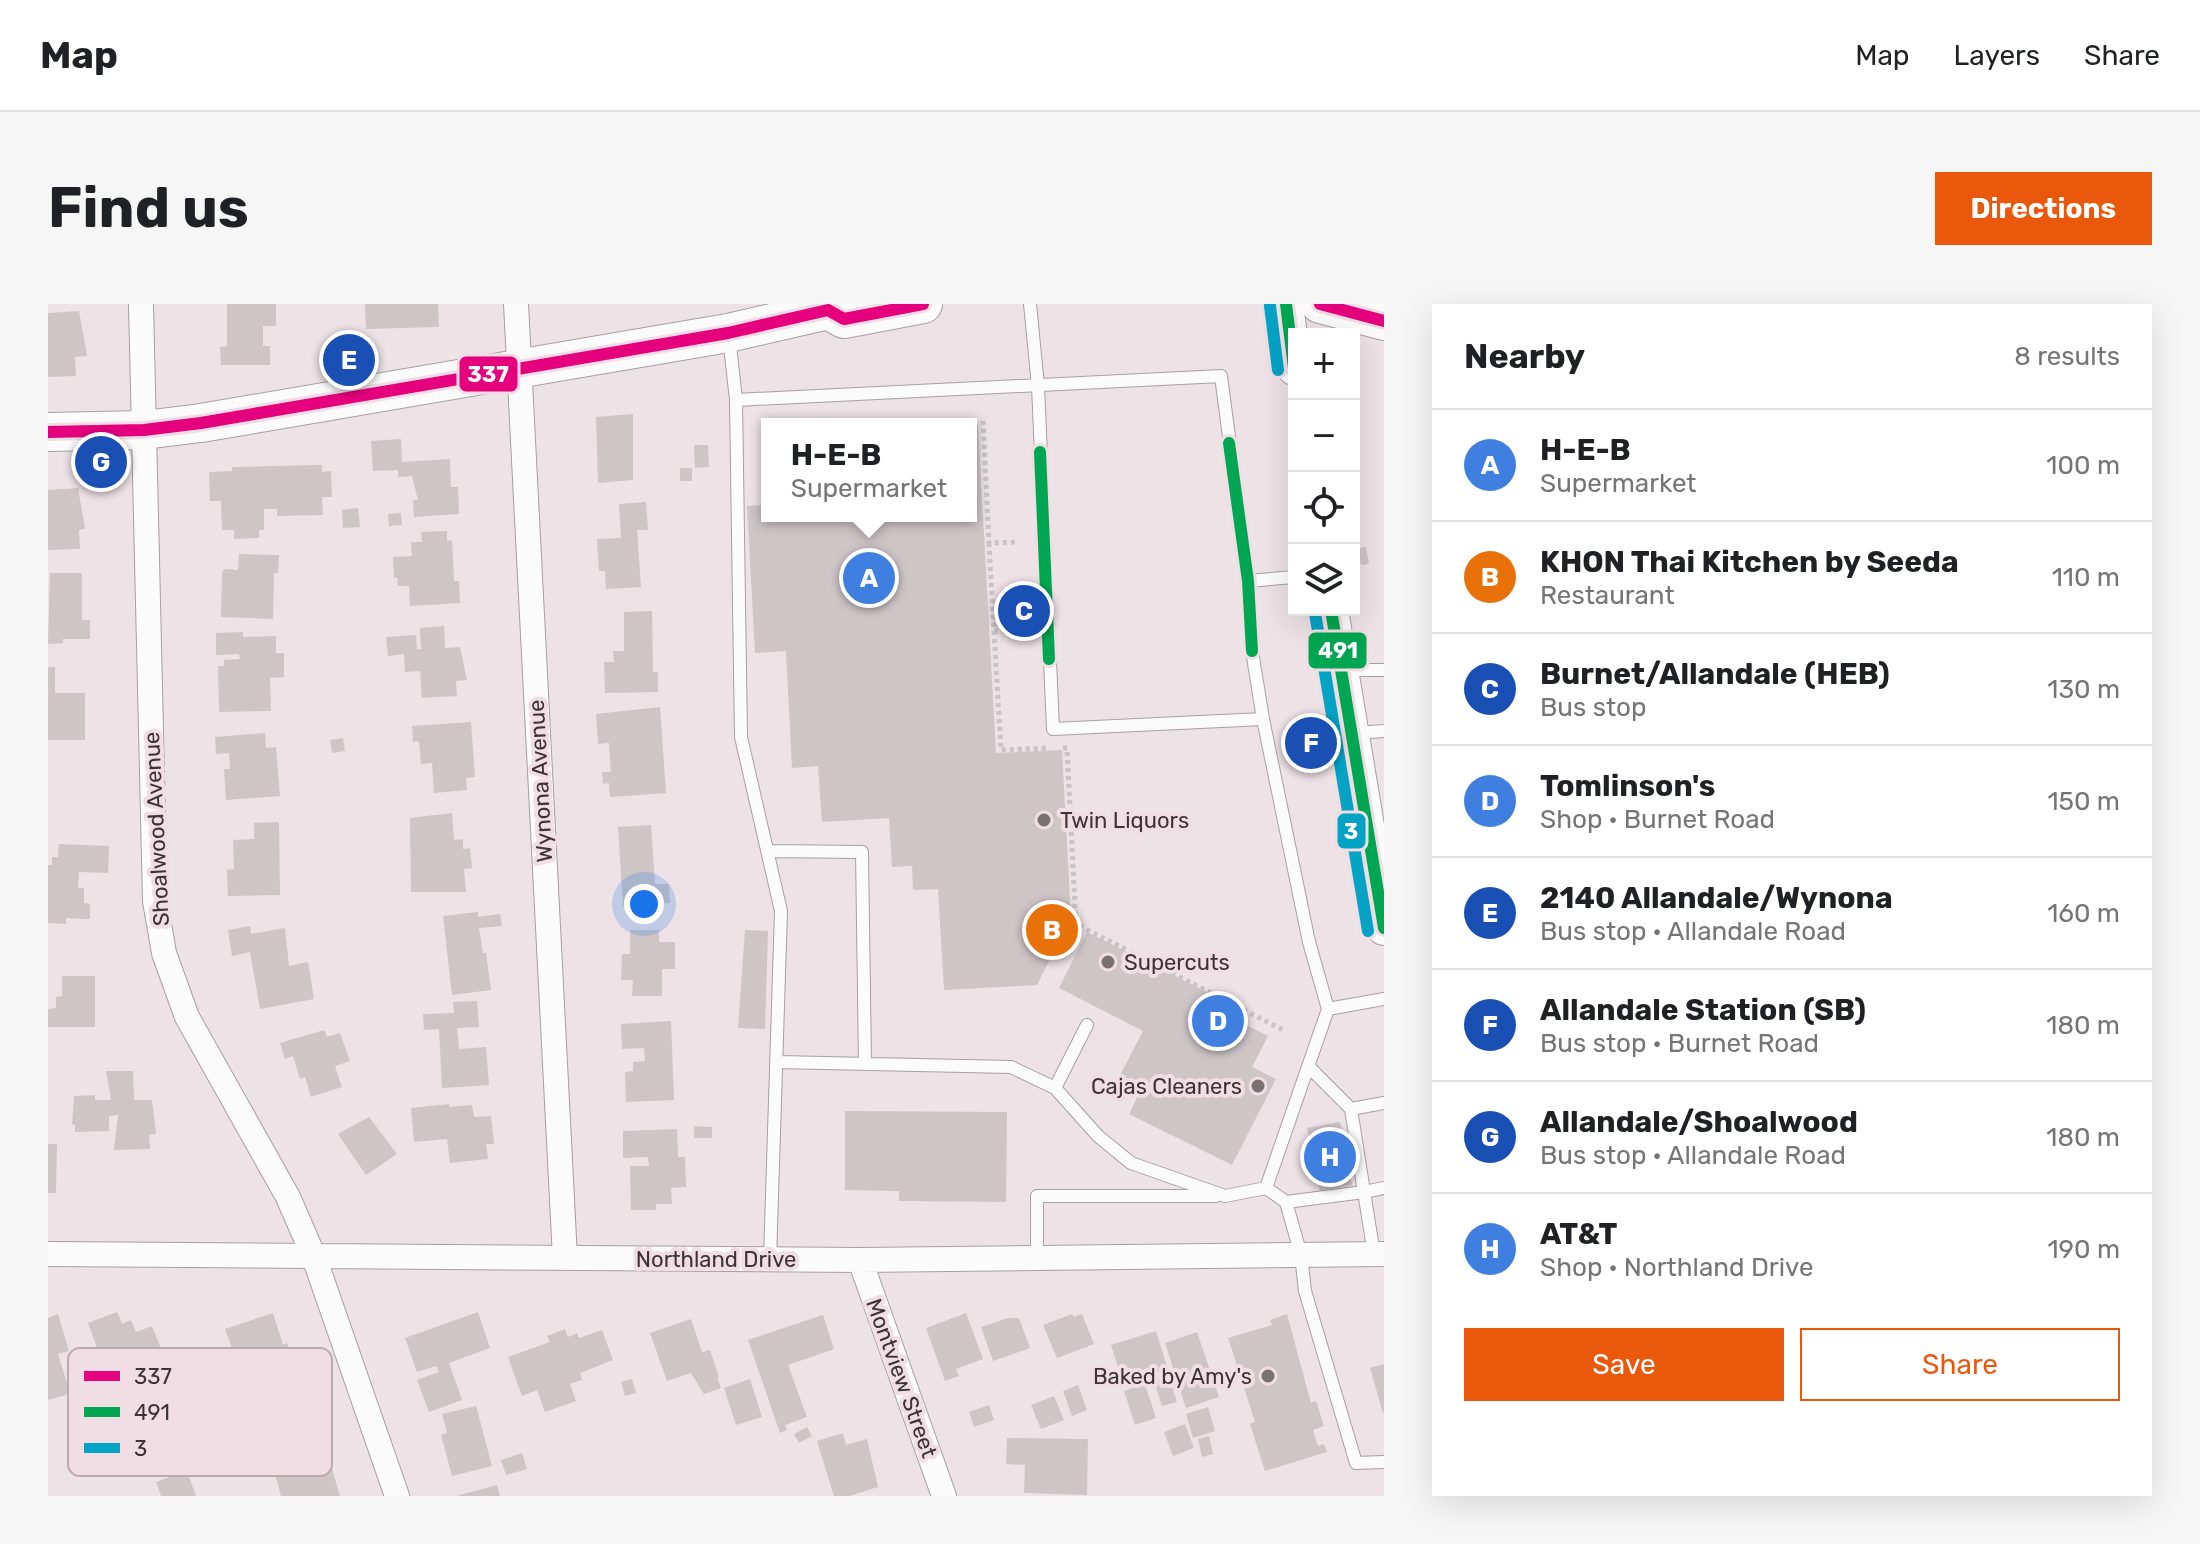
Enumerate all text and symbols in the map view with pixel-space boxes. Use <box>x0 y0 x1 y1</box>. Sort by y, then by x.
text: Map <box>40 32 118 78</box>
text: Map <box>1855 39 1910 72</box>
text: Layers <box>1954 39 2040 72</box>
text: Share <box>2084 39 2160 72</box>
button: Directions <box>1935 172 2152 245</box>
text: Find us <box>48 175 249 241</box>
map controls <box>1288 328 1360 616</box>
button: + <box>1288 328 1360 400</box>
pin: E <box>323 330 375 390</box>
text: Nearby <box>1464 336 1585 377</box>
text: 8 results <box>2014 341 2120 372</box>
line badge: 337 <box>458 355 519 393</box>
text: 337 <box>467 361 509 388</box>
button: − <box>1288 400 1360 472</box>
popup <box>761 418 977 522</box>
pin: G <box>75 432 127 492</box>
text: H-E-B <box>1540 432 1631 468</box>
text: H-E-B <box>791 437 881 473</box>
text: A <box>1481 450 1499 481</box>
text: 100 m <box>2046 450 2120 481</box>
text: Supermarket <box>1540 468 1697 499</box>
button: locate <box>1288 472 1360 544</box>
text: Supermarket <box>791 473 947 504</box>
button: layers <box>1288 544 1360 616</box>
text: KHON Thai Kitchen by Seeda <box>1540 544 1959 580</box>
pin: A <box>843 548 895 608</box>
text: B <box>1481 562 1499 593</box>
text: 110 m <box>2052 562 2120 593</box>
text: Restaurant <box>1540 580 1675 611</box>
pin: C <box>998 581 1050 641</box>
line badge: 491 <box>1307 631 1368 670</box>
text: 491 <box>1318 637 1358 664</box>
text: Burnet/Allandale (HEB) <box>1540 656 1890 692</box>
text: C <box>1481 674 1499 705</box>
text: 130 m <box>2047 674 2120 705</box>
text: Bus stop <box>1540 692 1646 723</box>
street label: Wynona Avenue <box>523 699 558 863</box>
pin: F <box>1285 713 1337 773</box>
street label: Shoalwood Avenue <box>138 731 175 927</box>
text: Tomlinson's <box>1540 768 1715 804</box>
text: D <box>1481 786 1499 817</box>
text: 150 m <box>2047 786 2120 817</box>
text: Shop · Burnet Road <box>1540 804 1775 835</box>
place label: Twin Liquors <box>1060 807 1189 834</box>
marker: Twin Liquors <box>1035 811 1053 829</box>
line badge: 3 <box>1336 812 1367 850</box>
text: 3 <box>1344 818 1358 845</box>
text: 2140 Allandale/Wynona <box>1540 880 1893 916</box>
your location <box>624 884 664 924</box>
text: E <box>1482 898 1498 929</box>
text: 160 m <box>2047 898 2120 929</box>
pin: B <box>1026 900 1078 960</box>
text: Bus stop · Allandale Road <box>1540 916 1846 947</box>
place label: Supercuts <box>1124 949 1230 976</box>
marker: Supercuts <box>1099 953 1117 971</box>
pin: D <box>1192 991 1244 1051</box>
text: Allandale Station (SB) <box>1540 992 1866 1028</box>
text: F <box>1482 1010 1498 1041</box>
text: 180 m <box>2046 1010 2120 1041</box>
text: Bus stop · Burnet Road <box>1540 1028 1819 1059</box>
place label: Cajas Cleaners <box>1091 1073 1242 1100</box>
marker: Cajas Cleaners <box>1249 1077 1267 1095</box>
text: Allandale/Shoalwood <box>1540 1104 1858 1140</box>
text: G <box>1481 1122 1499 1153</box>
text: 180 m <box>2046 1122 2120 1153</box>
pin: H <box>1304 1127 1356 1187</box>
text: Bus stop · Allandale Road <box>1540 1140 1846 1171</box>
text: AT&T <box>1540 1216 1617 1252</box>
text: H <box>1480 1234 1500 1265</box>
text: 190 m <box>2047 1234 2120 1265</box>
street label: Northland Drive <box>636 1246 796 1273</box>
text: Shop · Northland Drive <box>1540 1252 1813 1283</box>
street label: Montview Street <box>860 1295 943 1462</box>
button: Save <box>1464 1328 1784 1401</box>
button: Share <box>1800 1328 2120 1401</box>
legend <box>68 1348 332 1476</box>
text: 337 <box>134 1363 172 1390</box>
place label: Baked by Amy's <box>1093 1363 1252 1390</box>
marker: Baked by Amy's <box>1259 1367 1277 1385</box>
text: 491 <box>134 1399 170 1426</box>
text: 3 <box>134 1435 147 1462</box>

